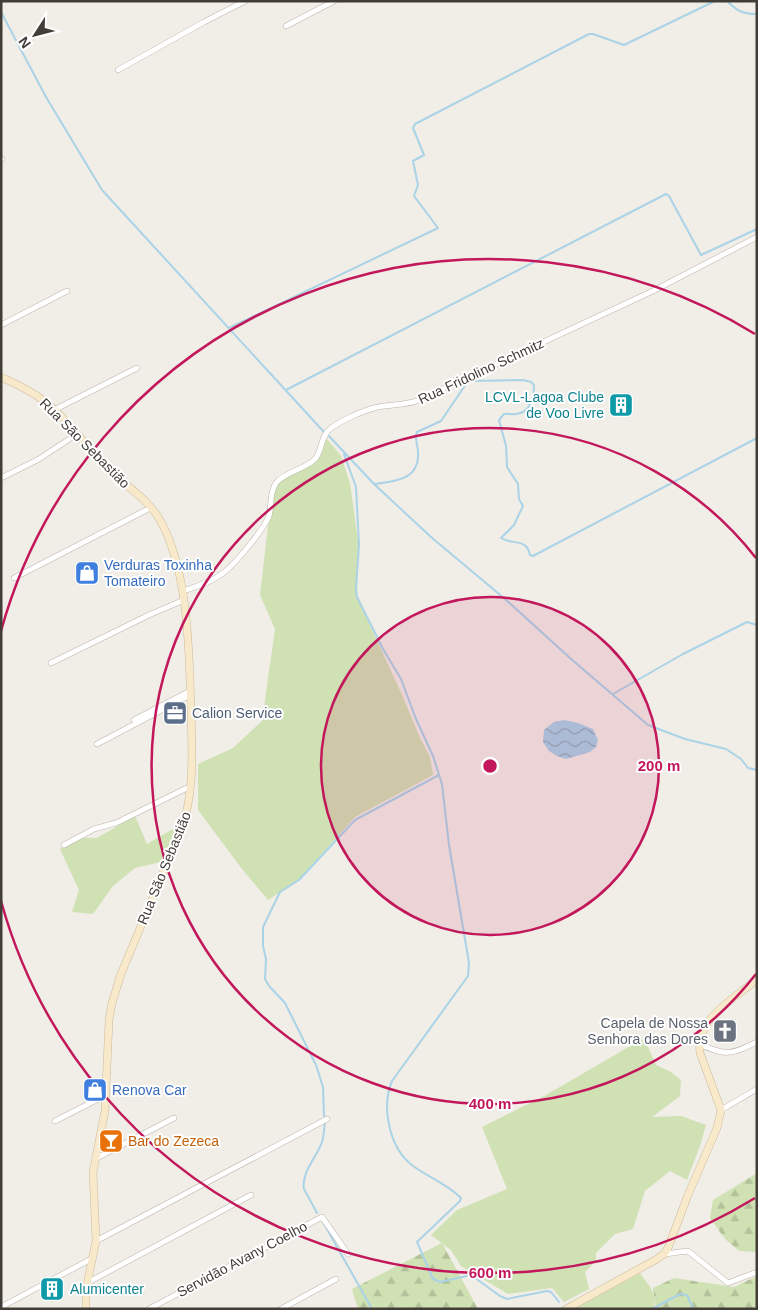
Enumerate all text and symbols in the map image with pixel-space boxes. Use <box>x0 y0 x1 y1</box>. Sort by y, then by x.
north arrow <box>10 10 60 60</box>
text: N <box>15 34 34 51</box>
street label: Rua Fridolino Schmitz <box>416 335 546 407</box>
place label: LCVL-Lagoa Clube de Voo Livre <box>485 389 604 421</box>
building icon: LCVL-Lagoa Clube de Voo Livre <box>608 392 634 418</box>
street label: Rua São Sebastião <box>37 395 133 491</box>
place label: Verduras Toxinha Tomateiro <box>104 557 212 589</box>
shop icon: Verduras Toxinha Tomateiro <box>74 560 100 586</box>
office icon: Calion Service <box>162 700 188 726</box>
place label: Calion Service <box>192 705 282 721</box>
centre of rings <box>481 757 499 775</box>
text: 200 m <box>638 757 680 774</box>
street label: Rua São Sebastião <box>134 809 194 927</box>
place label: Capela de Nossa Senhora das Dores <box>587 1015 708 1047</box>
church icon: Capela de Nossa Senhora das Dores <box>712 1018 738 1044</box>
shop icon: Renova Car <box>82 1077 108 1103</box>
place label: Renova Car <box>112 1082 187 1098</box>
text: 400 m <box>469 1095 511 1112</box>
bar icon: Bar do Zezeca <box>98 1128 124 1154</box>
place label: Bar do Zezeca <box>128 1133 219 1149</box>
street label: Servidão Avany Coelho <box>174 1218 310 1300</box>
text: 600 m <box>469 1264 511 1281</box>
building icon: Alumicenter <box>39 1276 65 1302</box>
place label: Alumicenter <box>70 1281 144 1297</box>

